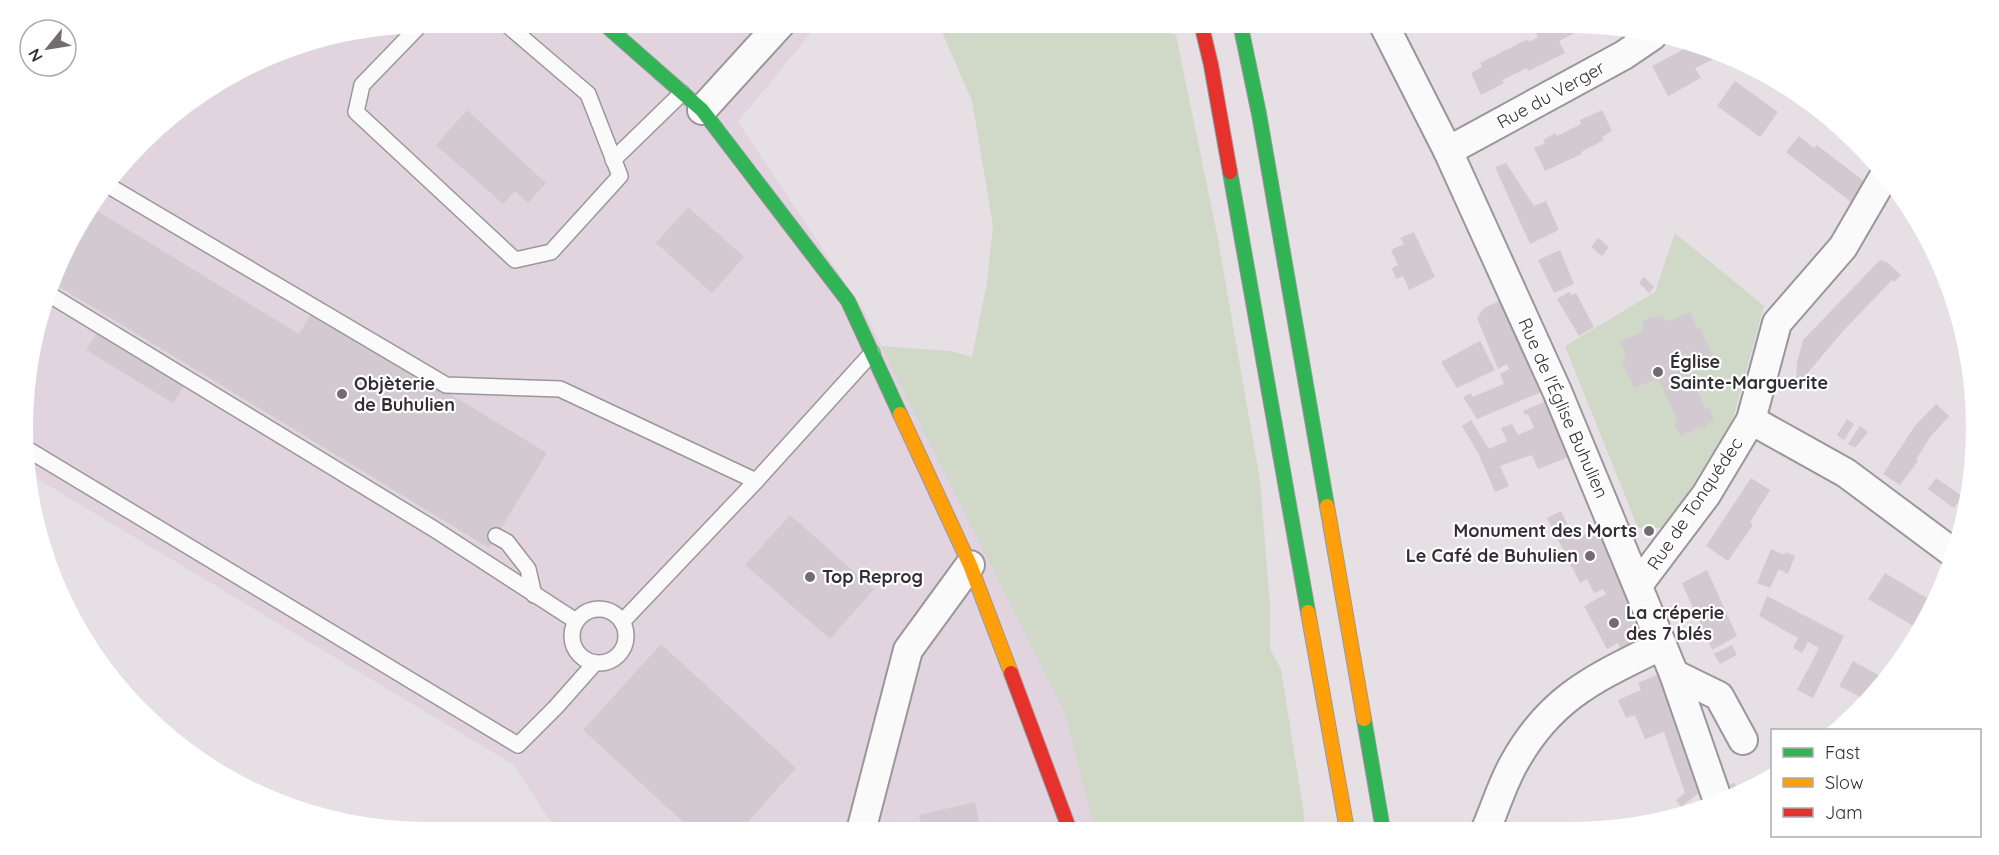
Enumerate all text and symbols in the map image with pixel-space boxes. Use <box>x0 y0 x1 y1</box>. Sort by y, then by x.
north arrow <box>18 18 78 78</box>
text: N <box>23 45 47 66</box>
street label: Rue du Verger <box>1493 55 1609 134</box>
street label: Rue de l'Église Buhulien <box>1513 314 1614 501</box>
place label: Église Sainte-Marguerite <box>1670 350 1828 394</box>
marker: Église Sainte-Marguerite <box>1651 365 1665 379</box>
place label: Objèterie de Buhulien <box>354 372 455 416</box>
marker: Objèterie de Buhulien <box>335 387 349 401</box>
street label: Rue de Tonquédec <box>1642 433 1747 574</box>
place label: Monument des Morts <box>1454 519 1637 542</box>
marker: Monument des Morts <box>1642 524 1656 538</box>
place label: Le Café de Buhulien <box>1406 544 1578 567</box>
marker: Le Café de Buhulien <box>1583 549 1597 563</box>
place label: Top Reprog <box>822 565 923 588</box>
marker: Top Reprog <box>803 570 817 584</box>
place label: La créperie des 7 blés <box>1626 601 1724 645</box>
marker: La créperie des 7 blés <box>1607 616 1621 630</box>
legend <box>1771 729 1981 837</box>
text: Fast <box>1825 741 1860 764</box>
text: Slow <box>1825 771 1863 794</box>
text: Jam <box>1825 801 1863 824</box>

